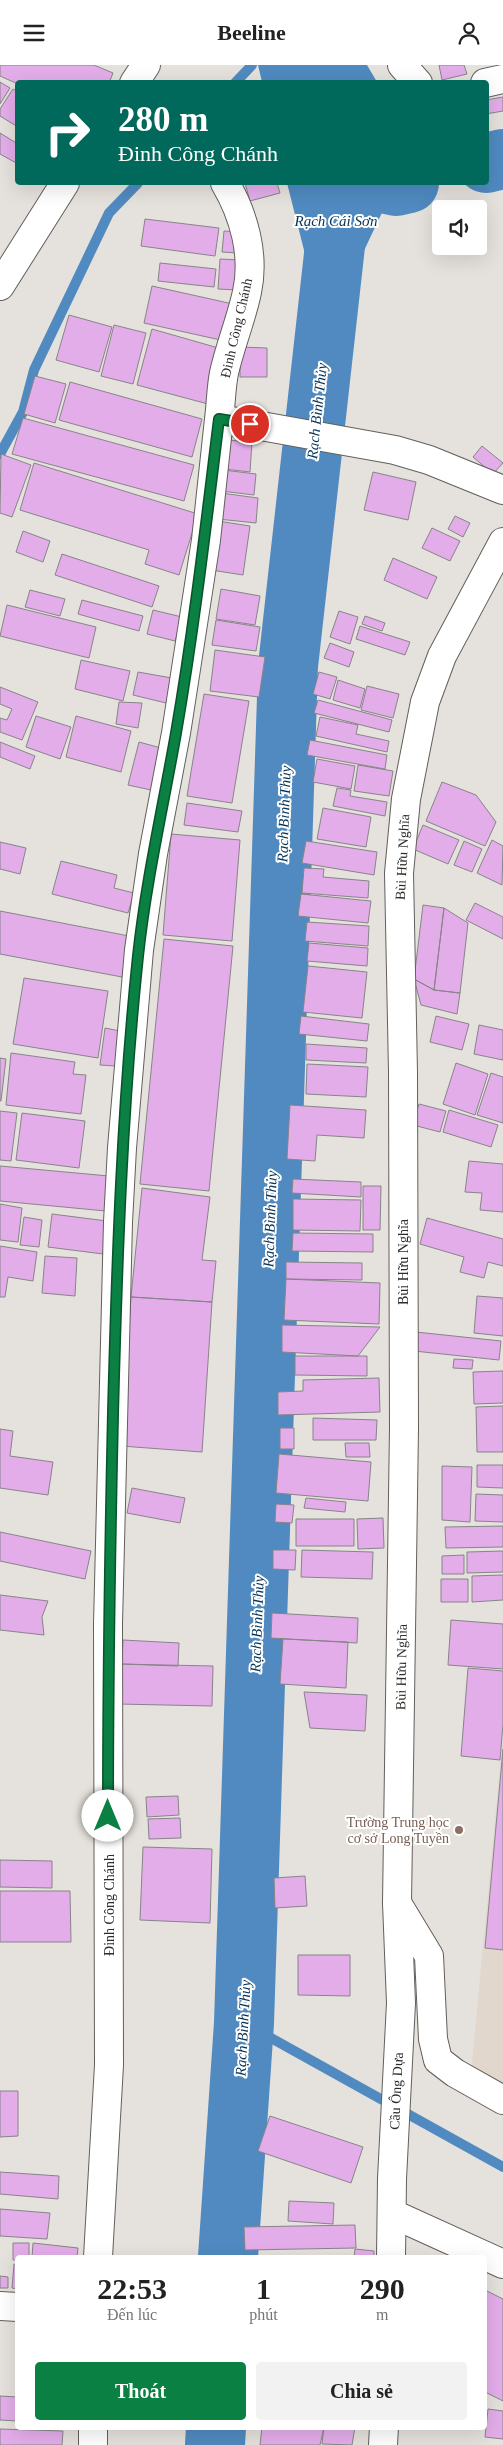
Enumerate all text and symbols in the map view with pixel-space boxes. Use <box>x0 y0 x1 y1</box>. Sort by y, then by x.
icon: menu <box>20 19 48 47</box>
icon: person <box>455 19 483 47</box>
text: Beeline <box>217 20 286 45</box>
icon: right <box>35 100 100 165</box>
text: 280 m <box>118 100 208 139</box>
text: Đinh Công Chánh <box>118 141 278 166</box>
map controls <box>432 200 487 255</box>
button: sound <box>432 200 487 255</box>
water label: Rạch Cái Sơn <box>294 213 378 229</box>
street label: Đinh Công Chánh <box>218 277 255 379</box>
water label: Rạch Bình Thủy <box>304 362 330 461</box>
pin <box>229 403 271 445</box>
icon: arrive <box>236 410 264 438</box>
water label: Rạch Bình Thủy <box>274 765 294 864</box>
street label: Bùi Hữu Nghĩa <box>393 813 412 900</box>
water label: Rạch Bình Thủy <box>260 1170 280 1269</box>
street label: Bùi Hữu Nghĩa <box>396 1218 411 1305</box>
water label: Rạch Bình Thủy <box>247 1575 267 1674</box>
street label: Bùi Hữu Nghĩa <box>393 1623 410 1710</box>
position arrow <box>81 1789 133 1841</box>
place label: Trường Trung học cơ sở Long Tuyền <box>347 1815 449 1846</box>
marker: Trường Trung học cơ sở Long Tuyền <box>453 1824 465 1836</box>
street label: Đinh Công Chánh <box>102 1854 117 1956</box>
water label: Rạch Bình Thủy <box>232 1979 254 2078</box>
street label: Cầu Ông Dựa <box>386 2051 406 2130</box>
text: 22:53 <box>97 2272 167 2305</box>
text: 1 <box>256 2272 271 2305</box>
text: 290 <box>360 2272 405 2305</box>
text: Đến lúc <box>107 2306 157 2323</box>
text: phút <box>249 2306 278 2323</box>
text: m <box>376 2306 389 2323</box>
button: Thoát <box>35 2362 246 2420</box>
button: Chia sẻ <box>256 2362 467 2420</box>

